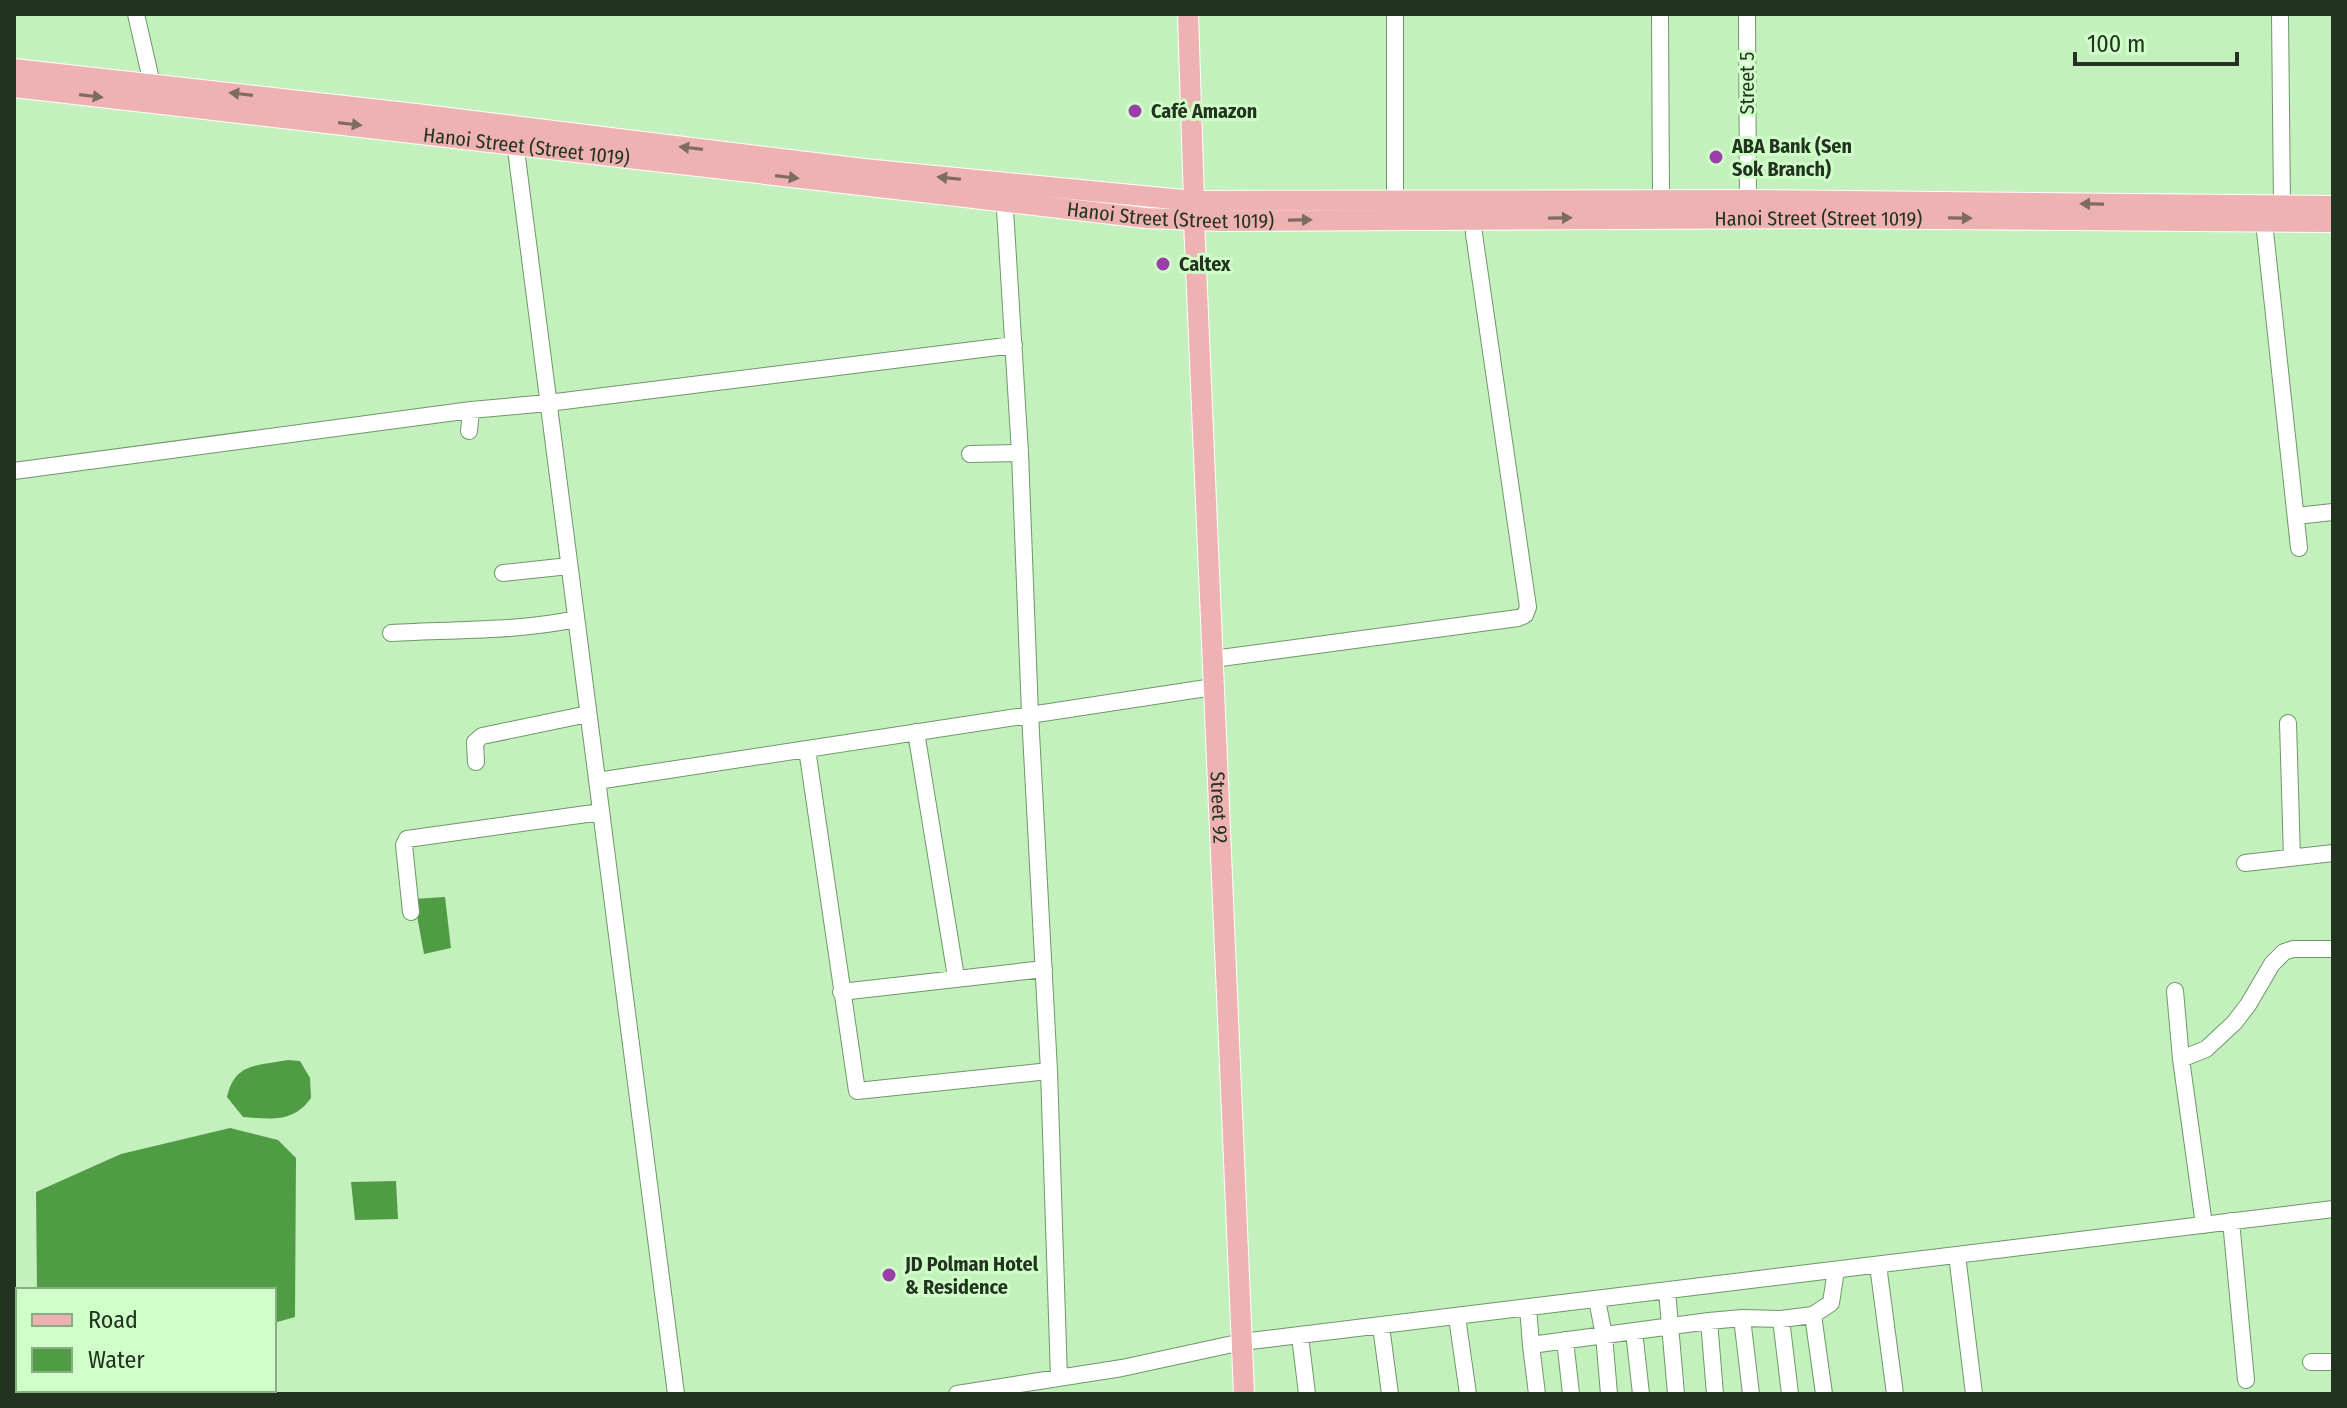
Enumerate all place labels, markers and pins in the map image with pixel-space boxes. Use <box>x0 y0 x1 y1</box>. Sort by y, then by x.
place label: Café Amazon <box>1151 99 1257 123</box>
marker: Café Amazon <box>1126 102 1144 120</box>
place label: ABA Bank (Sen Sok Branch) <box>1731 134 1852 181</box>
marker: ABA Bank (Sen Sok Branch) <box>1707 148 1725 166</box>
place label: Caltex <box>1179 252 1231 276</box>
marker: Caltex <box>1154 255 1172 273</box>
place label: JD Polman Hotel & Residence <box>904 1252 1039 1299</box>
marker: JD Polman Hotel & Residence <box>880 1266 898 1284</box>

